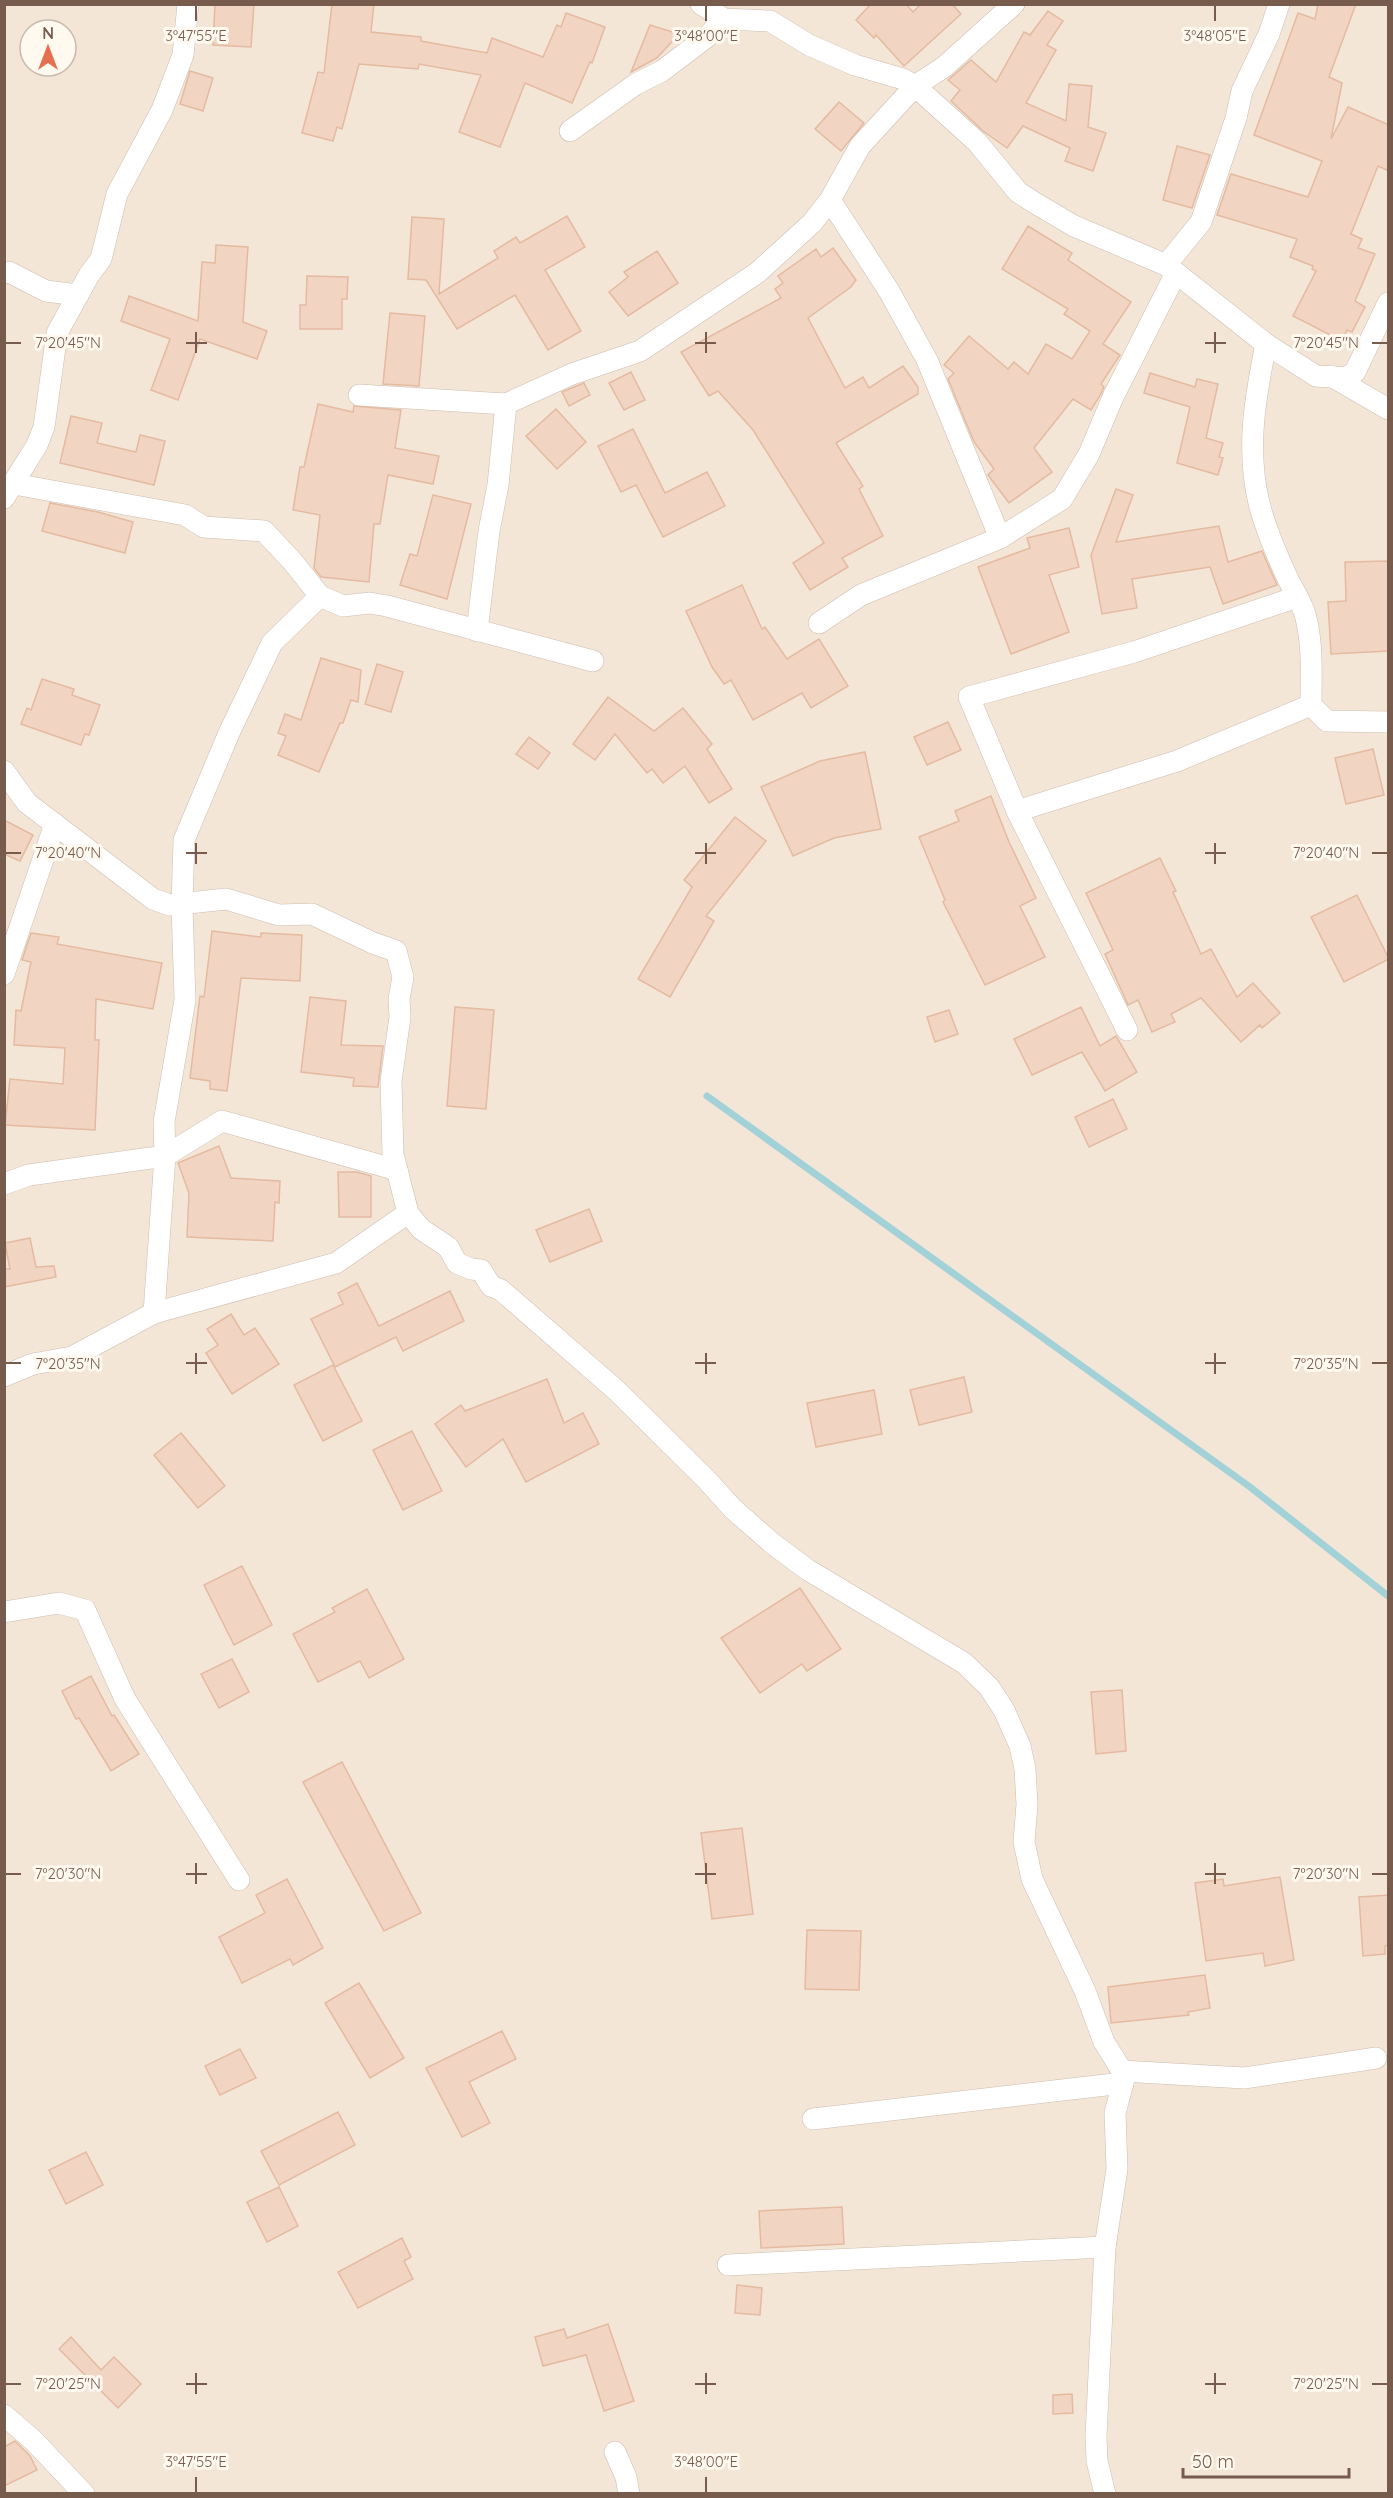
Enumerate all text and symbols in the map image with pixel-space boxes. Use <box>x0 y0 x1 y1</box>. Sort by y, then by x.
north arrow <box>18 18 78 78</box>
text: N <box>42 23 54 43</box>
text: 3°47'55"E <box>165 26 227 45</box>
text: 3°48'00"E <box>674 26 738 45</box>
text: 3°48'05"E <box>1183 26 1247 45</box>
text: 7°20'45"N <box>35 333 101 352</box>
text: 7°20'45"N <box>1293 333 1359 352</box>
text: 7°20'40"N <box>35 843 101 862</box>
text: 7°20'40"N <box>1293 843 1359 862</box>
text: 7°20'35"N <box>35 1354 101 1373</box>
text: 7°20'35"N <box>1293 1354 1359 1373</box>
text: 7°20'30"N <box>35 1864 101 1883</box>
text: 7°20'30"N <box>1293 1864 1359 1883</box>
text: 7°20'25"N <box>35 2374 101 2393</box>
text: 7°20'25"N <box>1293 2374 1359 2393</box>
scale bar <box>1183 2441 1350 2479</box>
text: 50 m <box>1192 2450 1234 2473</box>
text: 3°47'55"E <box>165 2452 227 2471</box>
text: 3°48'00"E <box>674 2452 738 2471</box>

